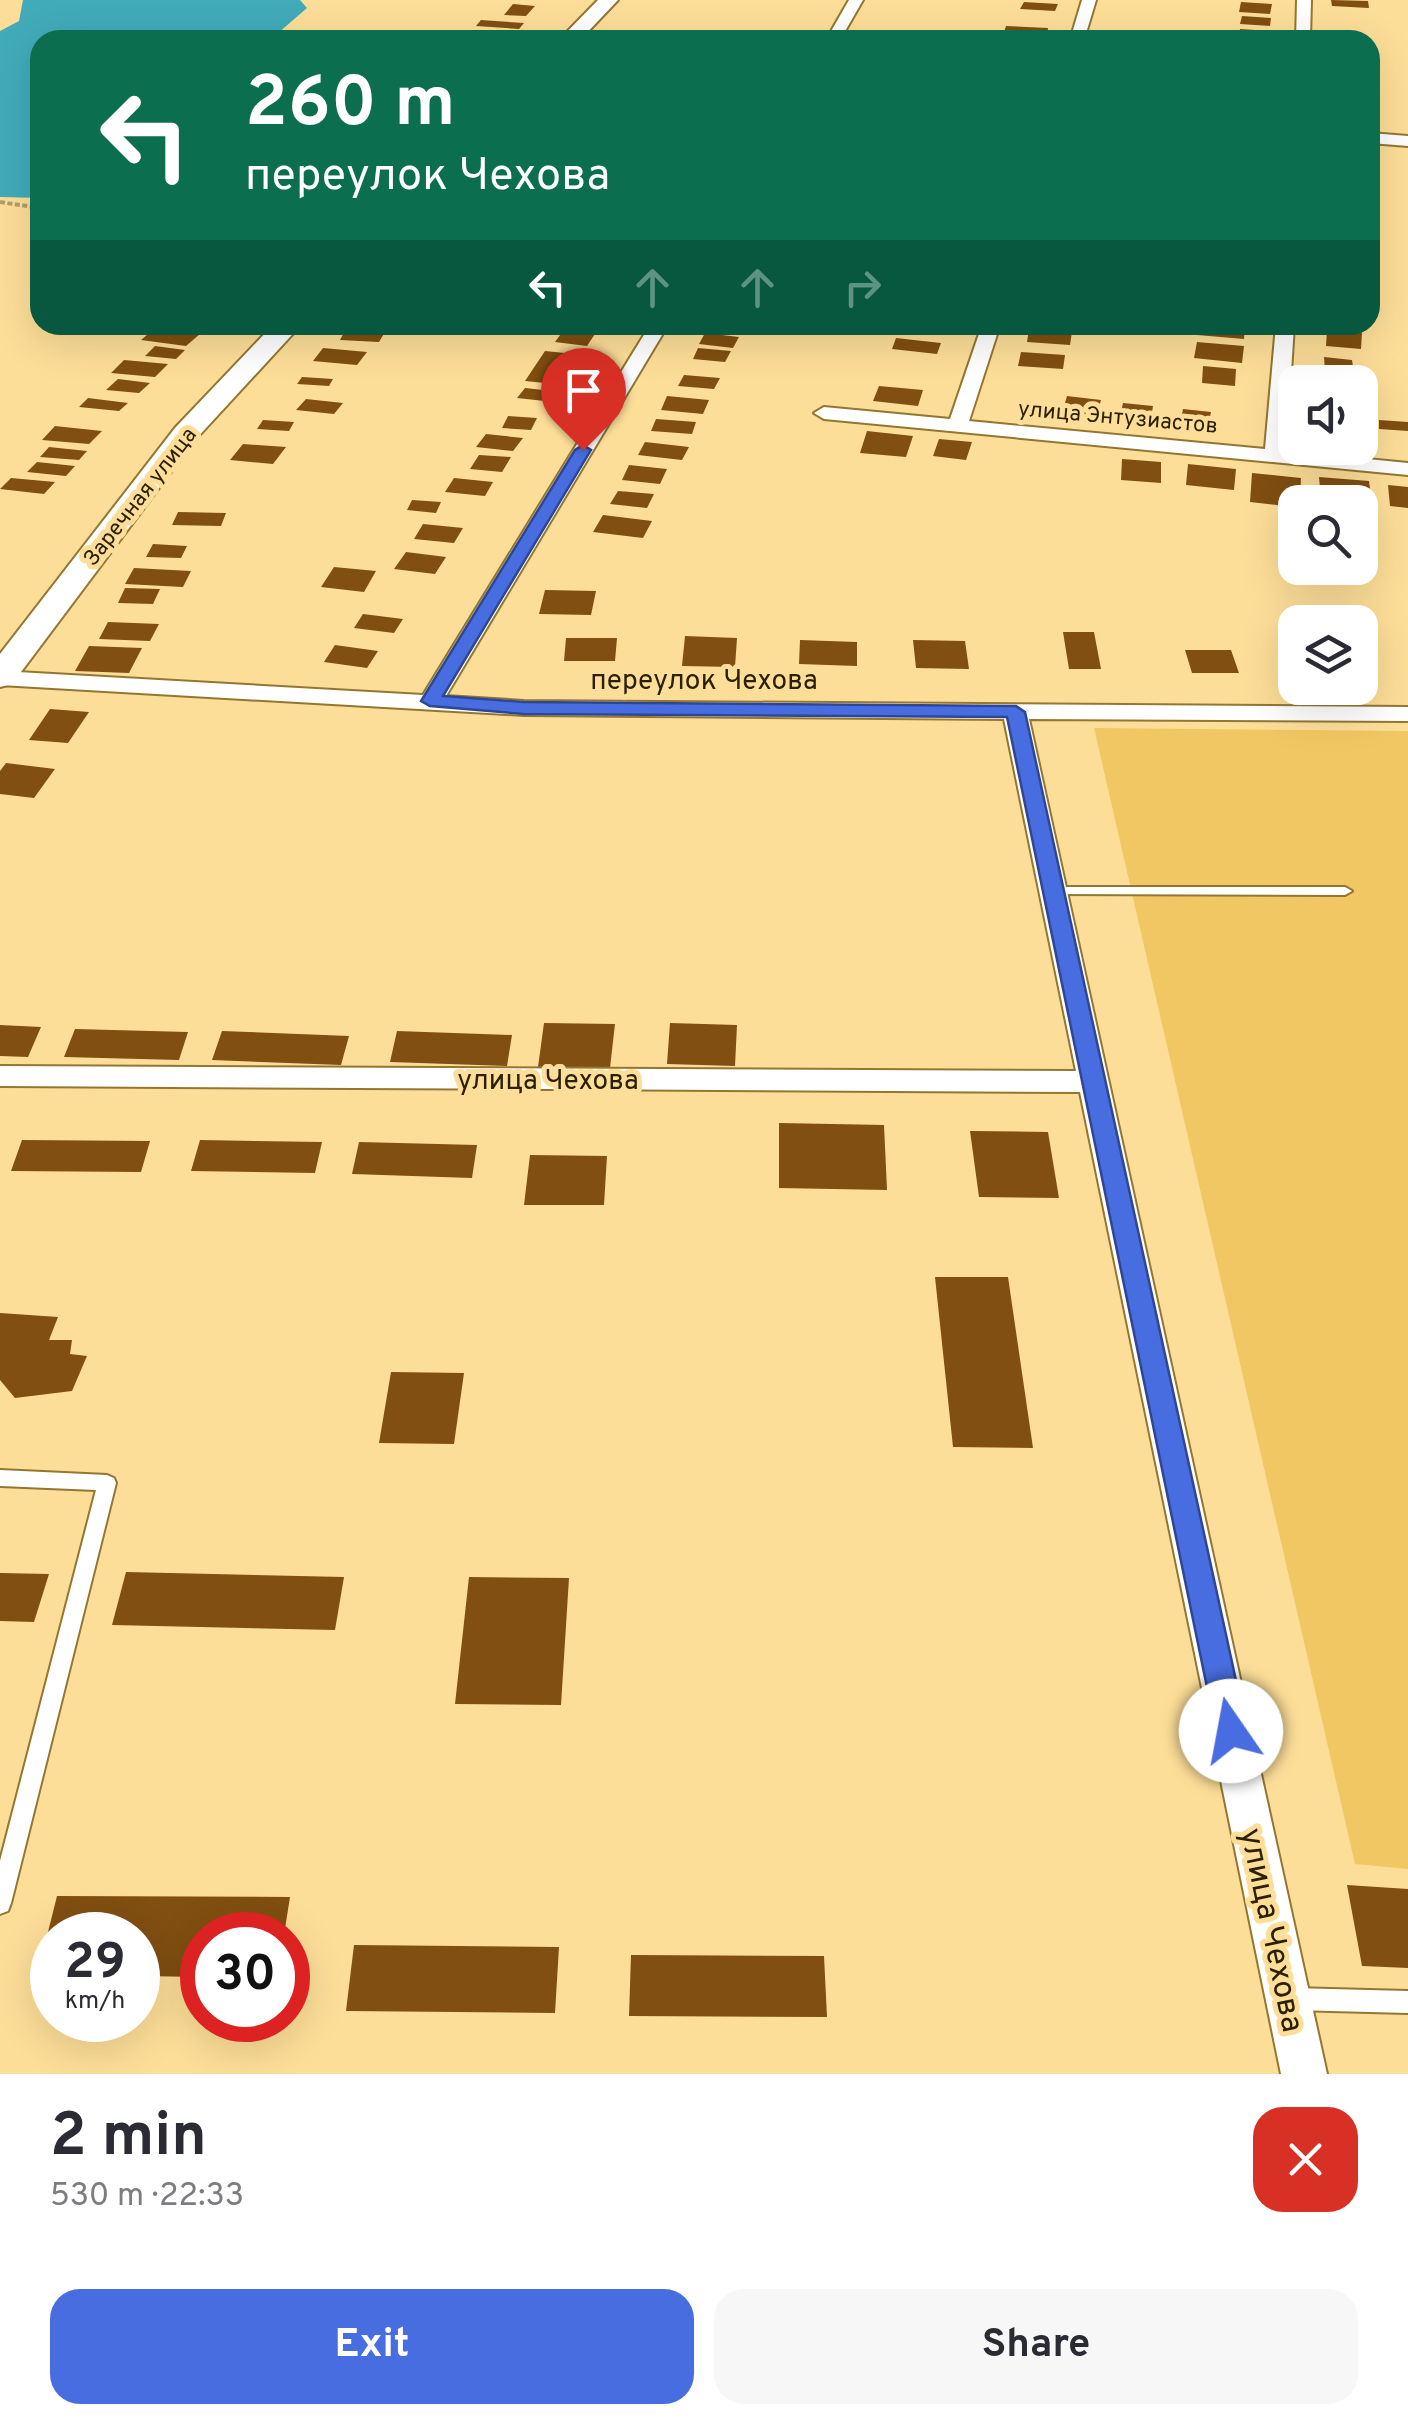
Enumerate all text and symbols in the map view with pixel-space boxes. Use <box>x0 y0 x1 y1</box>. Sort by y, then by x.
text: 260 m <box>245 62 456 151</box>
icon: left <box>80 70 210 200</box>
text: переулок Чехова <box>245 149 610 206</box>
icon: left <box>520 260 575 315</box>
icon: ahead <box>625 260 680 315</box>
icon: ahead <box>730 260 785 315</box>
icon: right <box>835 260 890 315</box>
pin <box>541 348 626 451</box>
icon: arrive <box>556 363 611 418</box>
map controls <box>1278 365 1378 705</box>
button: sound <box>1278 365 1378 465</box>
street label: улица Энтузиастов <box>1017 396 1219 441</box>
street label: Заречная улица <box>78 423 204 572</box>
button: search <box>1278 485 1378 585</box>
button: layers <box>1278 605 1378 705</box>
street label: переулок Чехова <box>590 664 818 700</box>
street label: улица Чехова <box>457 1064 639 1100</box>
position arrow <box>1179 1679 1283 1783</box>
street label: улица Чехова <box>1229 1825 1311 2036</box>
speed limit sign: 30 <box>180 1912 310 2042</box>
text: 29 <box>64 1933 126 1996</box>
text: km/h <box>65 1986 125 2018</box>
text: 2 min <box>50 2101 207 2177</box>
button: close <box>1253 2107 1358 2212</box>
text: 530 m · 22:33 <box>50 2177 244 2217</box>
button: Exit <box>50 2289 694 2404</box>
button: Share <box>714 2289 1358 2404</box>

